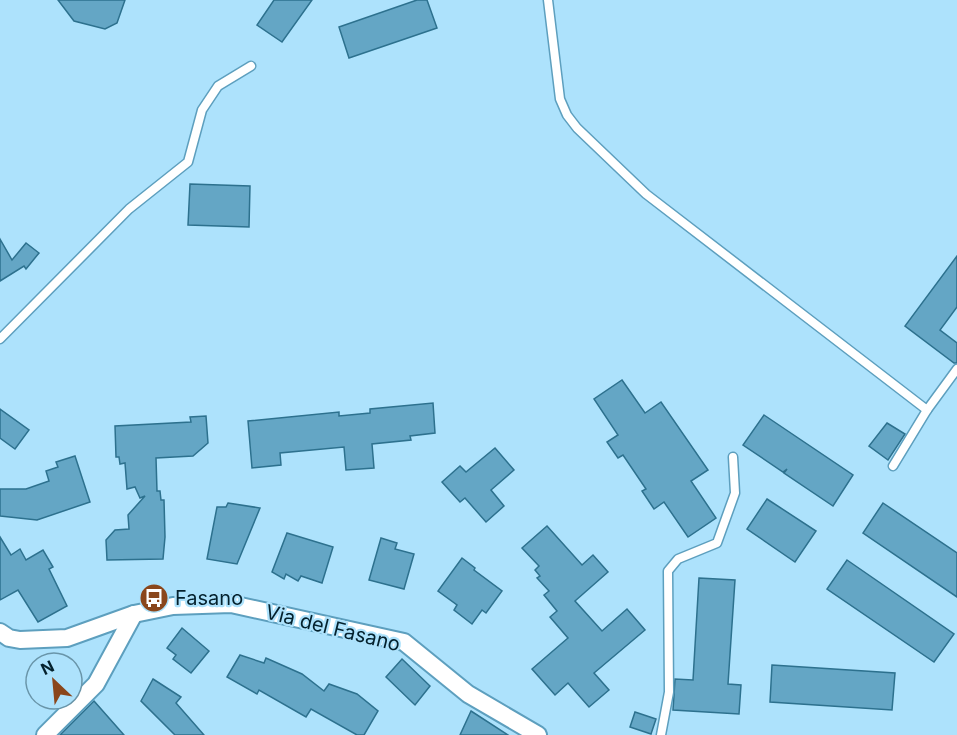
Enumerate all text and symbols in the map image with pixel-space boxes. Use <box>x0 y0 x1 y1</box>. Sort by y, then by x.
bus stop icon: Fasano <box>138 582 170 614</box>
place label: Fasano <box>175 586 243 610</box>
street label: Via del Fasano <box>263 600 403 656</box>
north arrow <box>24 651 84 711</box>
text: N <box>38 656 57 679</box>

